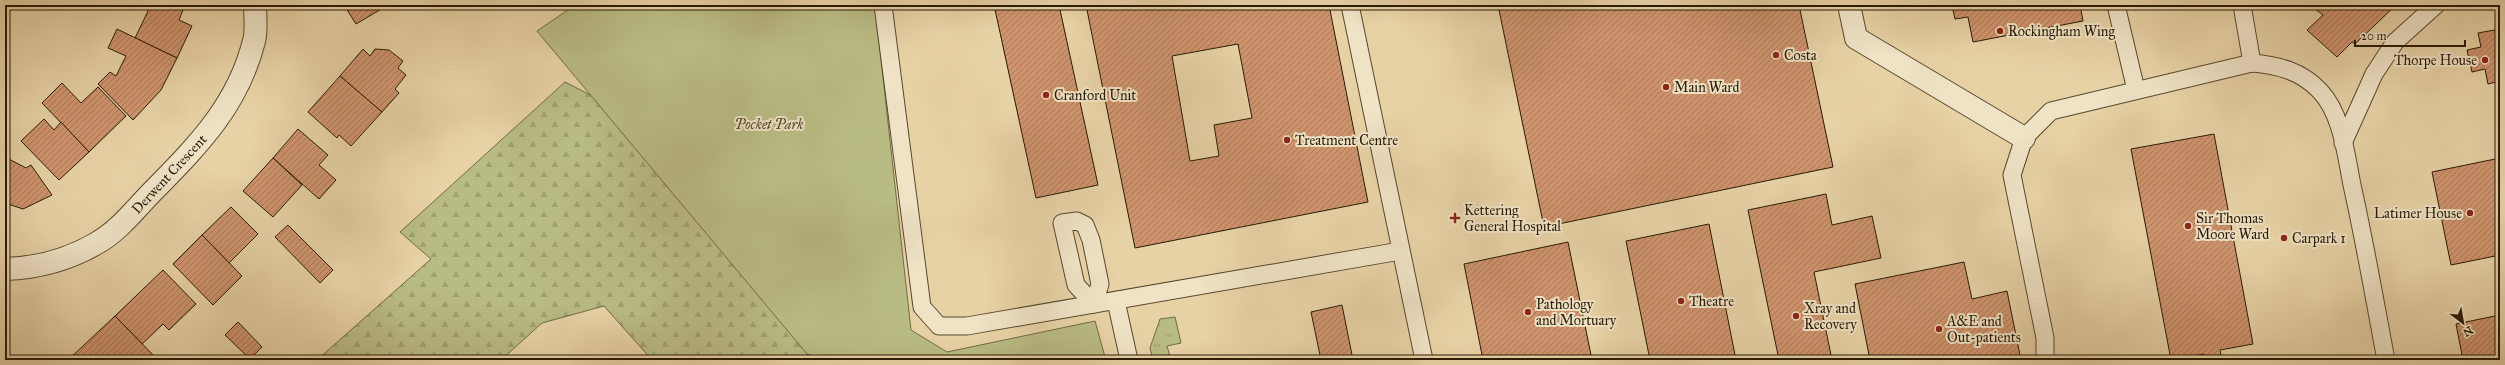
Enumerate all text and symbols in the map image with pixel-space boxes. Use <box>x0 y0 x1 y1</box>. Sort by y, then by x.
scale bar <box>2355 22 2465 48</box>
place label: Rockingham Wing <box>2008 23 2115 40</box>
marker: Rockingham Wing <box>1995 26 2005 36</box>
text: 20 m <box>2361 29 2387 43</box>
place label: Costa <box>1784 47 1817 64</box>
marker: Costa <box>1771 50 1781 60</box>
place label: Thorpe House <box>2394 52 2477 69</box>
marker: Thorpe House <box>2480 55 2490 65</box>
place label: Main Ward <box>1674 79 1740 96</box>
marker: Main Ward <box>1661 82 1671 92</box>
place label: Cranford Unit <box>1054 87 1136 104</box>
marker: Cranford Unit <box>1041 90 1051 100</box>
park label: Pocket Park <box>734 116 804 133</box>
street label: Derwent Crescent <box>128 131 211 218</box>
place label: Treatment Centre <box>1295 132 1398 149</box>
marker: Treatment Centre <box>1282 135 1292 145</box>
place label: Kettering General Hospital <box>1464 202 1561 235</box>
place label: Latimer House <box>2374 205 2462 222</box>
marker: Latimer House <box>2465 208 2475 218</box>
place label: Sir Thomas Moore Ward <box>2196 210 2269 243</box>
marker: Kettering General Hospital <box>1449 212 1461 224</box>
marker: Sir Thomas Moore Ward <box>2183 221 2193 231</box>
place label: Carpark 1 <box>2292 230 2346 247</box>
marker: Carpark 1 <box>2279 233 2289 243</box>
place label: Theatre <box>1689 293 1734 310</box>
place label: Pathology and Mortuary <box>1536 296 1617 329</box>
marker: Theatre <box>1676 296 1686 306</box>
place label: Xray and Recovery <box>1804 300 1857 333</box>
north arrow <box>2443 303 2483 343</box>
marker: Pathology and Mortuary <box>1523 307 1533 317</box>
marker: Xray and Recovery <box>1791 311 1801 321</box>
place label: A&E and Out-patients <box>1946 313 2021 346</box>
text: N <box>2460 323 2475 339</box>
marker: A&E and Out-patients <box>1934 324 1944 334</box>

